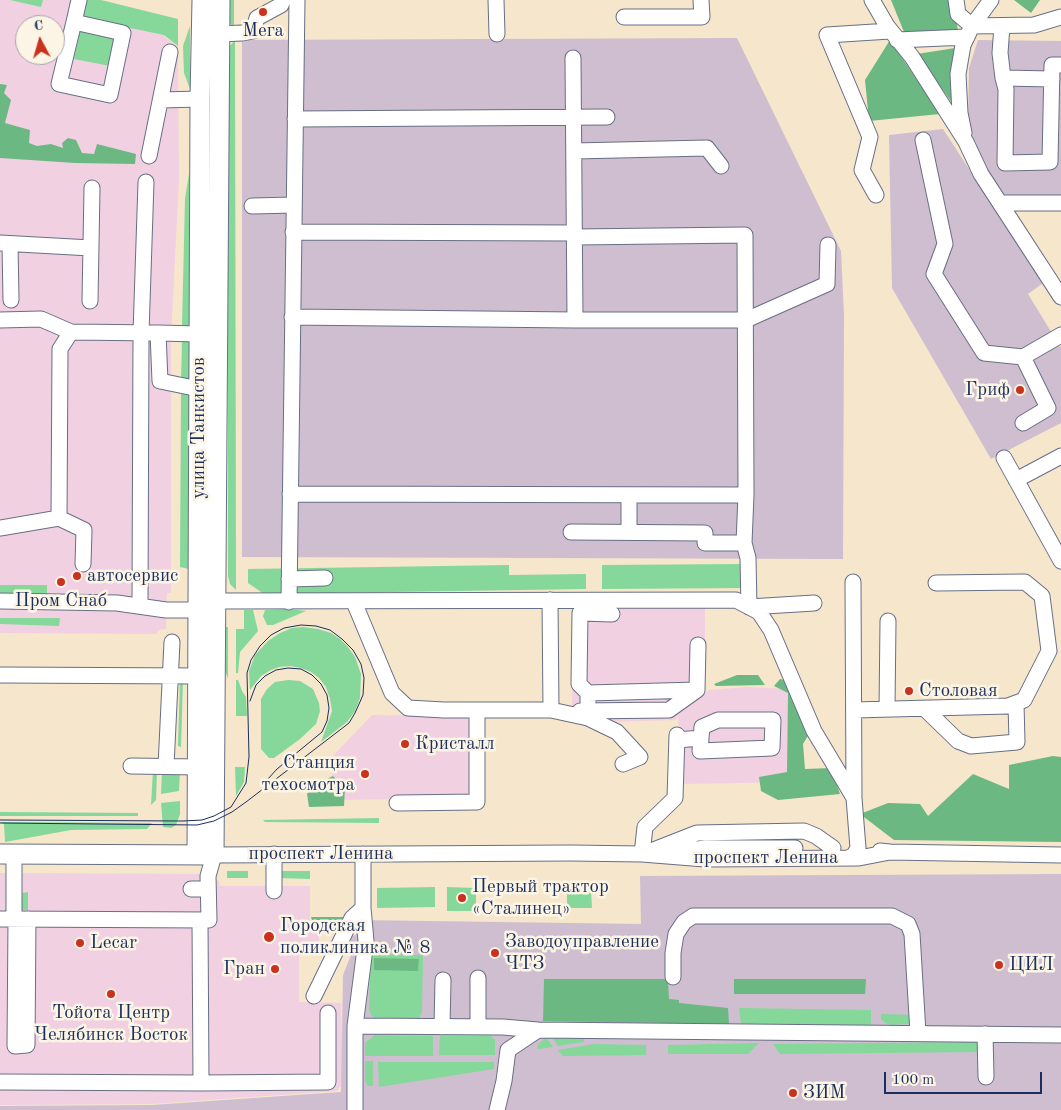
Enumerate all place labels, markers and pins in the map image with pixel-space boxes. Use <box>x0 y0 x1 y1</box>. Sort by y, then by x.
marker: Мега <box>257 6 269 18</box>
place label: Мега <box>242 20 284 42</box>
place label: Гриф <box>965 379 1010 401</box>
marker: Гриф <box>1014 384 1026 396</box>
place label: автосервис <box>87 565 178 587</box>
marker: автосервис <box>71 570 83 582</box>
marker: Пром Снаб <box>55 576 67 588</box>
place label: Пром Снаб <box>15 590 107 612</box>
place label: Столовая <box>919 680 998 702</box>
marker: Столовая <box>903 685 915 697</box>
place label: Кристалл <box>415 733 495 755</box>
marker: Кристалл <box>399 738 411 750</box>
place label: Станция техосмотра <box>262 752 355 796</box>
marker: Станция техосмотра <box>359 768 371 780</box>
place label: Первый трактор «Сталинец» <box>472 876 609 920</box>
marker: Первый трактор «Сталинец» <box>456 892 468 904</box>
place label: Городская поликлиника № 8 <box>280 915 430 959</box>
marker: Городская поликлиника № 8 <box>262 930 276 944</box>
place label: Заводоуправление ЧТЗ <box>505 931 659 975</box>
place label: Lecar <box>90 932 137 954</box>
marker: Lecar <box>74 937 86 949</box>
marker: Заводоуправление ЧТЗ <box>489 947 501 959</box>
place label: ЦИЛ <box>1009 954 1054 976</box>
place label: Гран <box>223 958 265 980</box>
marker: ЦИЛ <box>993 959 1005 971</box>
marker: Гран <box>269 963 281 975</box>
marker: Тойота Центр Челябинск Восток <box>105 988 117 1000</box>
place label: Тойота Центр Челябинск Восток <box>34 1002 188 1046</box>
place label: ЗИМ <box>803 1082 845 1104</box>
marker: ЗИМ <box>787 1087 799 1099</box>

